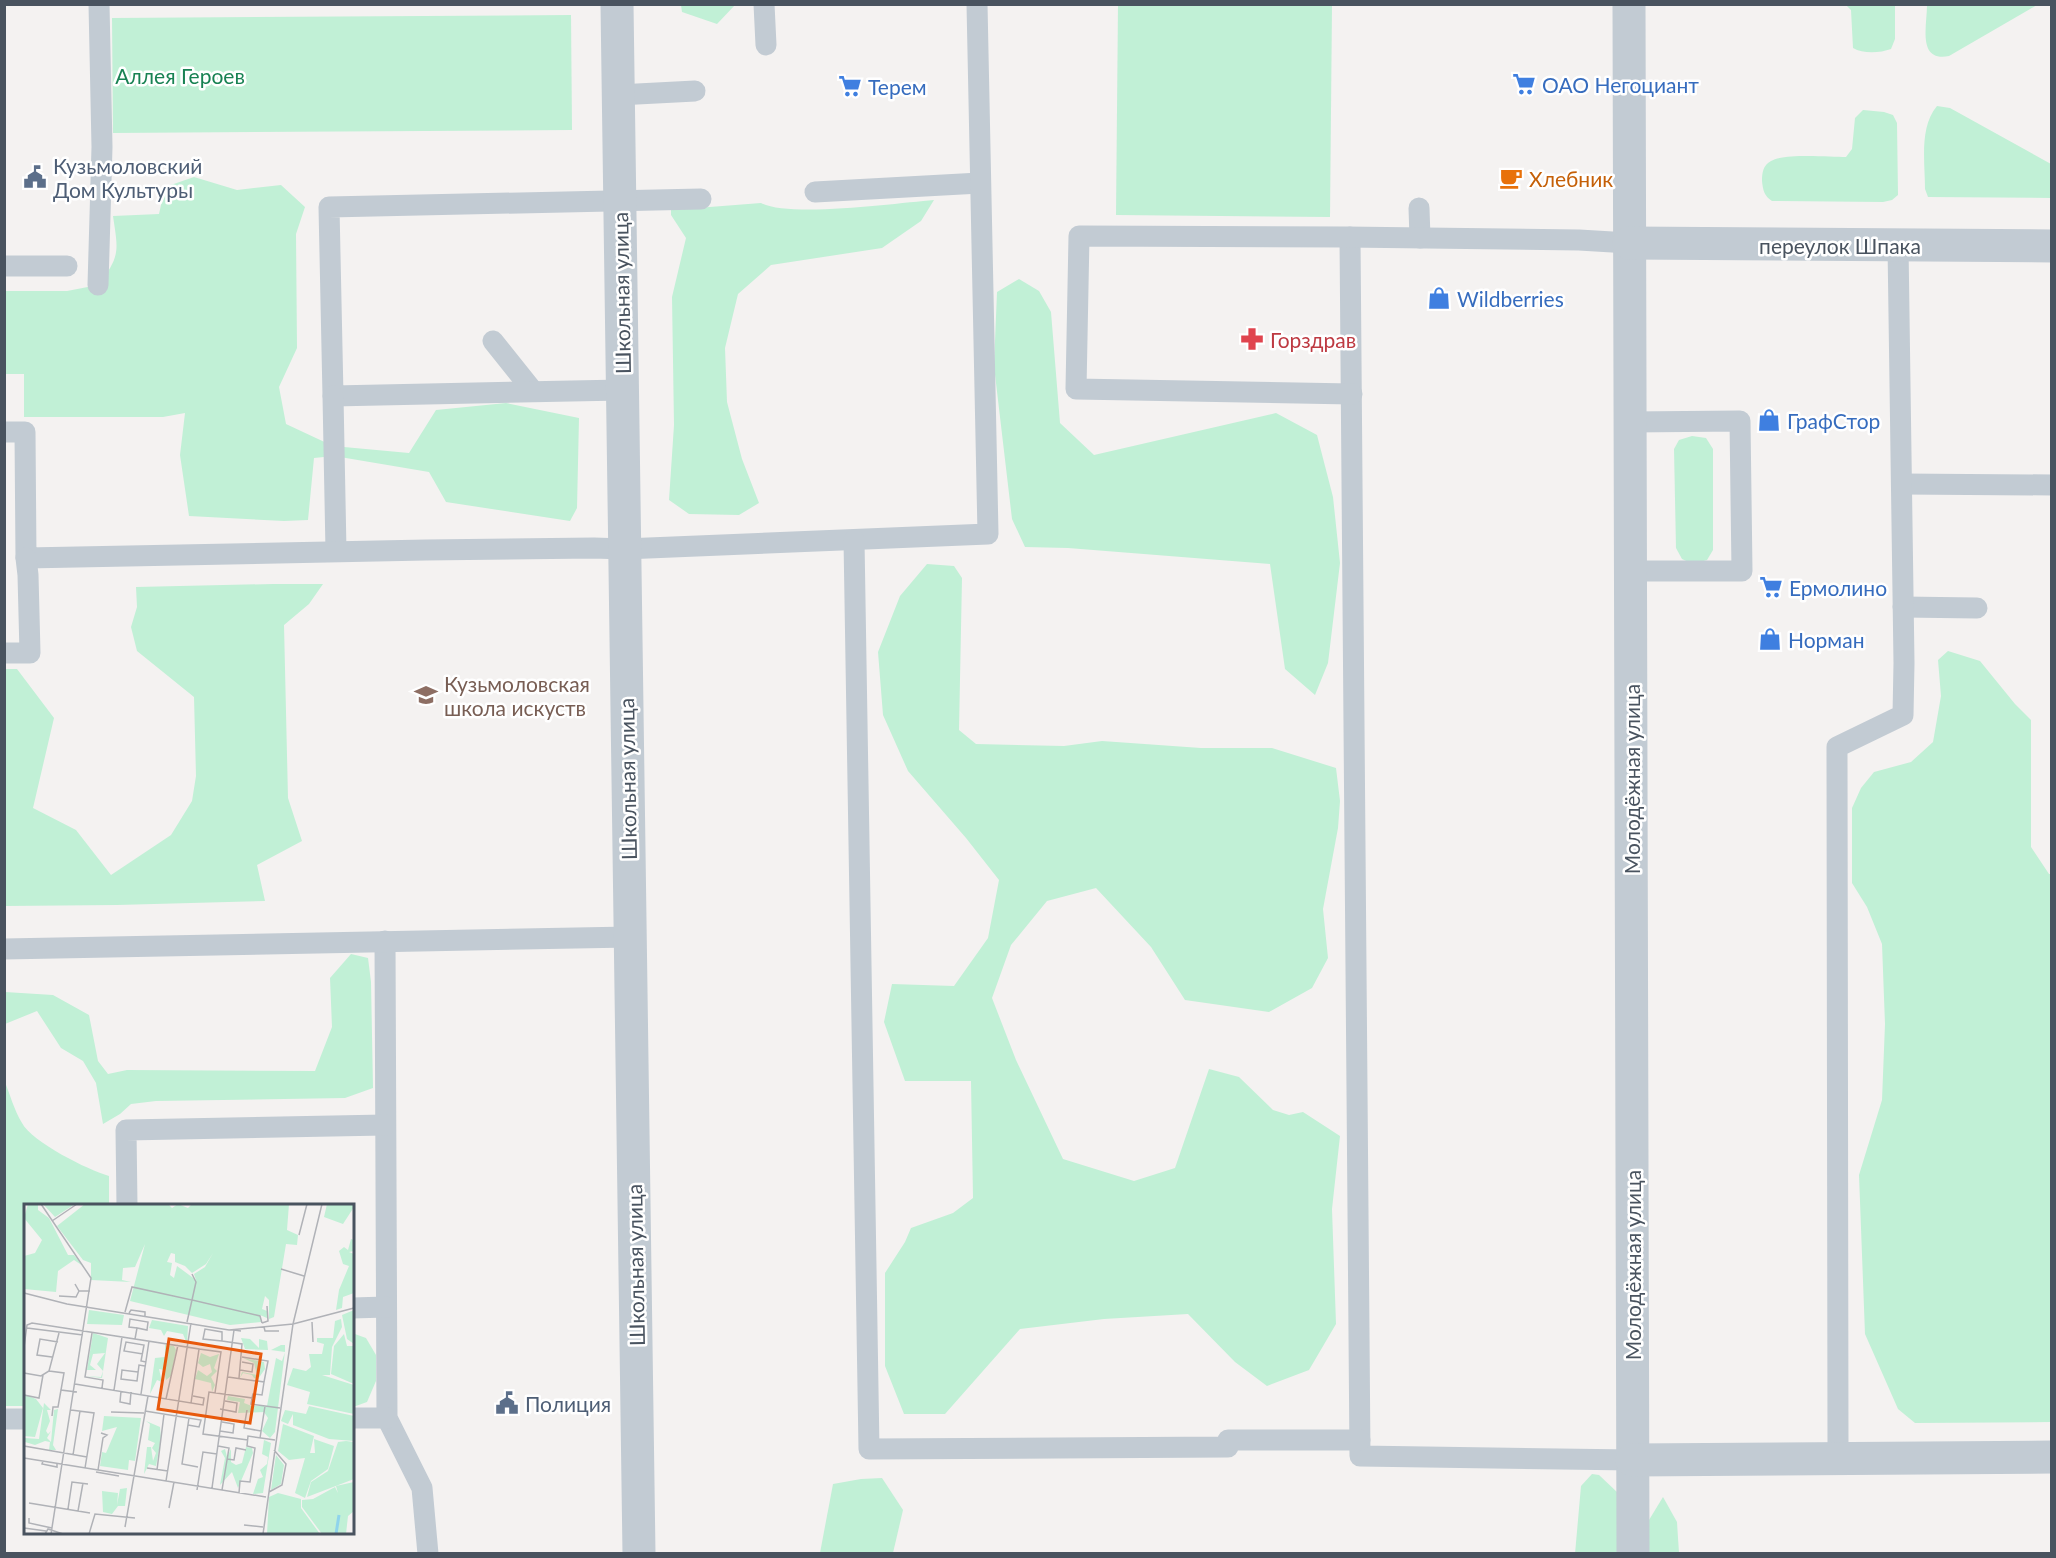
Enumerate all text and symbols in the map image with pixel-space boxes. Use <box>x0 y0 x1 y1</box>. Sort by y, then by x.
park label: Аллея Героев <box>115 63 245 88</box>
supermarket icon: ОАО Негоциант <box>1511 71 1537 97</box>
place label: ОАО Негоциант <box>1542 72 1699 97</box>
supermarket icon: Терем <box>837 73 863 99</box>
place label: Терем <box>868 74 927 99</box>
place label: Кузьмоловский Дом Культуры <box>53 153 202 202</box>
public building icon: Кузьмоловский Дом Культуры <box>22 164 48 190</box>
cafe icon: Хлебник <box>1498 165 1524 191</box>
place label: Хлебник <box>1529 166 1613 191</box>
street label: Школьная улица <box>607 212 635 374</box>
street label: переулок Шпака <box>1759 233 1921 258</box>
shop icon: Wildberries <box>1426 285 1452 311</box>
place label: Wildberries <box>1457 286 1564 311</box>
pharmacy icon: Горздрав <box>1239 326 1265 352</box>
place label: Горздрав <box>1270 327 1356 352</box>
shop icon: ГрафСтор <box>1756 407 1782 433</box>
place label: ГрафСтор <box>1787 408 1880 433</box>
supermarket icon: Ермолино <box>1758 574 1784 600</box>
place label: Ермолино <box>1789 575 1887 600</box>
shop icon: Норман <box>1757 626 1783 652</box>
place label: Норман <box>1788 627 1864 652</box>
place label: Кузьмоловская школа искуств <box>444 671 590 720</box>
school or university icon: Кузьмоловская школа искуств <box>413 682 439 708</box>
street label: Молодёжная улица <box>1619 684 1644 874</box>
street label: Школьная улица <box>613 698 641 860</box>
street label: Молодёжная улица <box>1620 1170 1645 1360</box>
street label: Школьная улица <box>621 1184 649 1346</box>
inset map <box>24 1204 354 1534</box>
public building icon: Полиция <box>494 1390 520 1416</box>
place label: Полиция <box>525 1391 611 1416</box>

